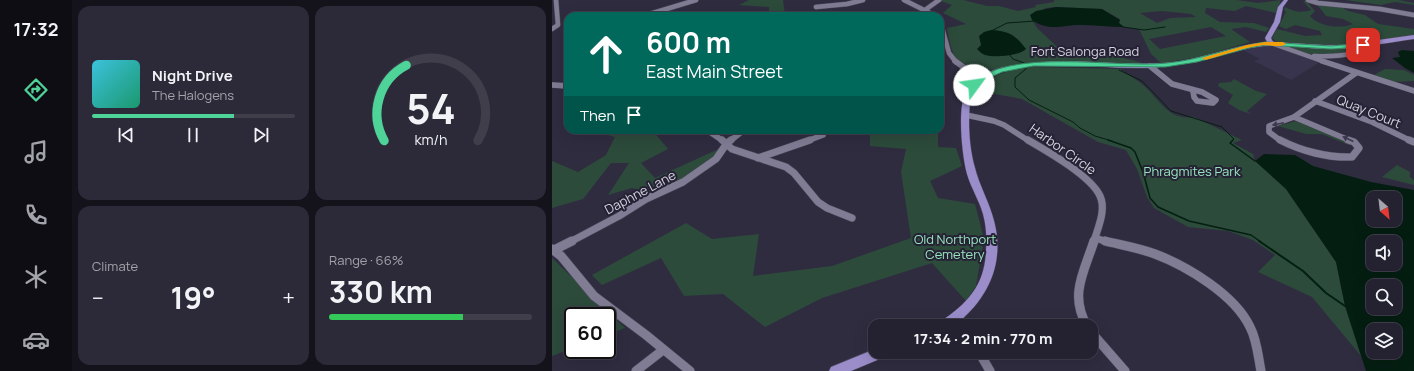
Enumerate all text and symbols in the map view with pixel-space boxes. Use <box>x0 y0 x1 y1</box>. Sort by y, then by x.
text: 17:32 <box>14 17 58 41</box>
text: 600 m <box>646 23 731 61</box>
icon: ahead <box>580 28 632 80</box>
pin <box>1346 28 1380 62</box>
icon: arrive <box>1352 34 1374 56</box>
street label: Fort Salonga Road <box>1031 42 1139 60</box>
text: East Main Street <box>646 59 783 83</box>
position arrow <box>953 64 995 106</box>
text: Night Drive <box>152 65 233 86</box>
icon: directions <box>22 76 50 104</box>
text: 54 <box>406 80 455 136</box>
text: The Halogens <box>152 86 234 104</box>
street label: Quay Court <box>1334 90 1404 132</box>
icon: arrive <box>623 104 645 126</box>
text: Then <box>580 105 615 126</box>
street label: Harbor Circle <box>1026 119 1100 179</box>
one-way arrow <box>1271 121 1284 127</box>
icon: previous <box>115 124 137 146</box>
icon: pause <box>182 124 204 146</box>
icon: next <box>250 124 272 146</box>
text: km/h <box>414 130 447 149</box>
one-way arrow <box>1342 136 1353 142</box>
icon: music <box>22 138 50 166</box>
park label: Phragmites Park <box>1144 162 1241 180</box>
street label: Daphne Lane <box>601 165 679 218</box>
north arrow <box>1366 191 1402 227</box>
map controls <box>1366 191 1402 359</box>
icon: phone <box>22 201 50 229</box>
park label: Old Northport Cemetery <box>914 230 996 263</box>
button: sound <box>1366 235 1402 271</box>
text: Range · 66% <box>329 251 403 269</box>
text: Climate <box>92 257 138 275</box>
icon: climate <box>22 263 50 291</box>
text: 330 km <box>329 271 433 312</box>
text: 19° <box>170 277 216 318</box>
button: search <box>1366 279 1402 315</box>
text: − <box>92 283 104 313</box>
text: + <box>282 283 295 313</box>
speed limit sign: 60 <box>564 307 616 359</box>
button: layers <box>1366 323 1402 359</box>
icon: car <box>22 326 50 354</box>
text: 17:34 · 2 min · 770 m <box>913 328 1053 349</box>

